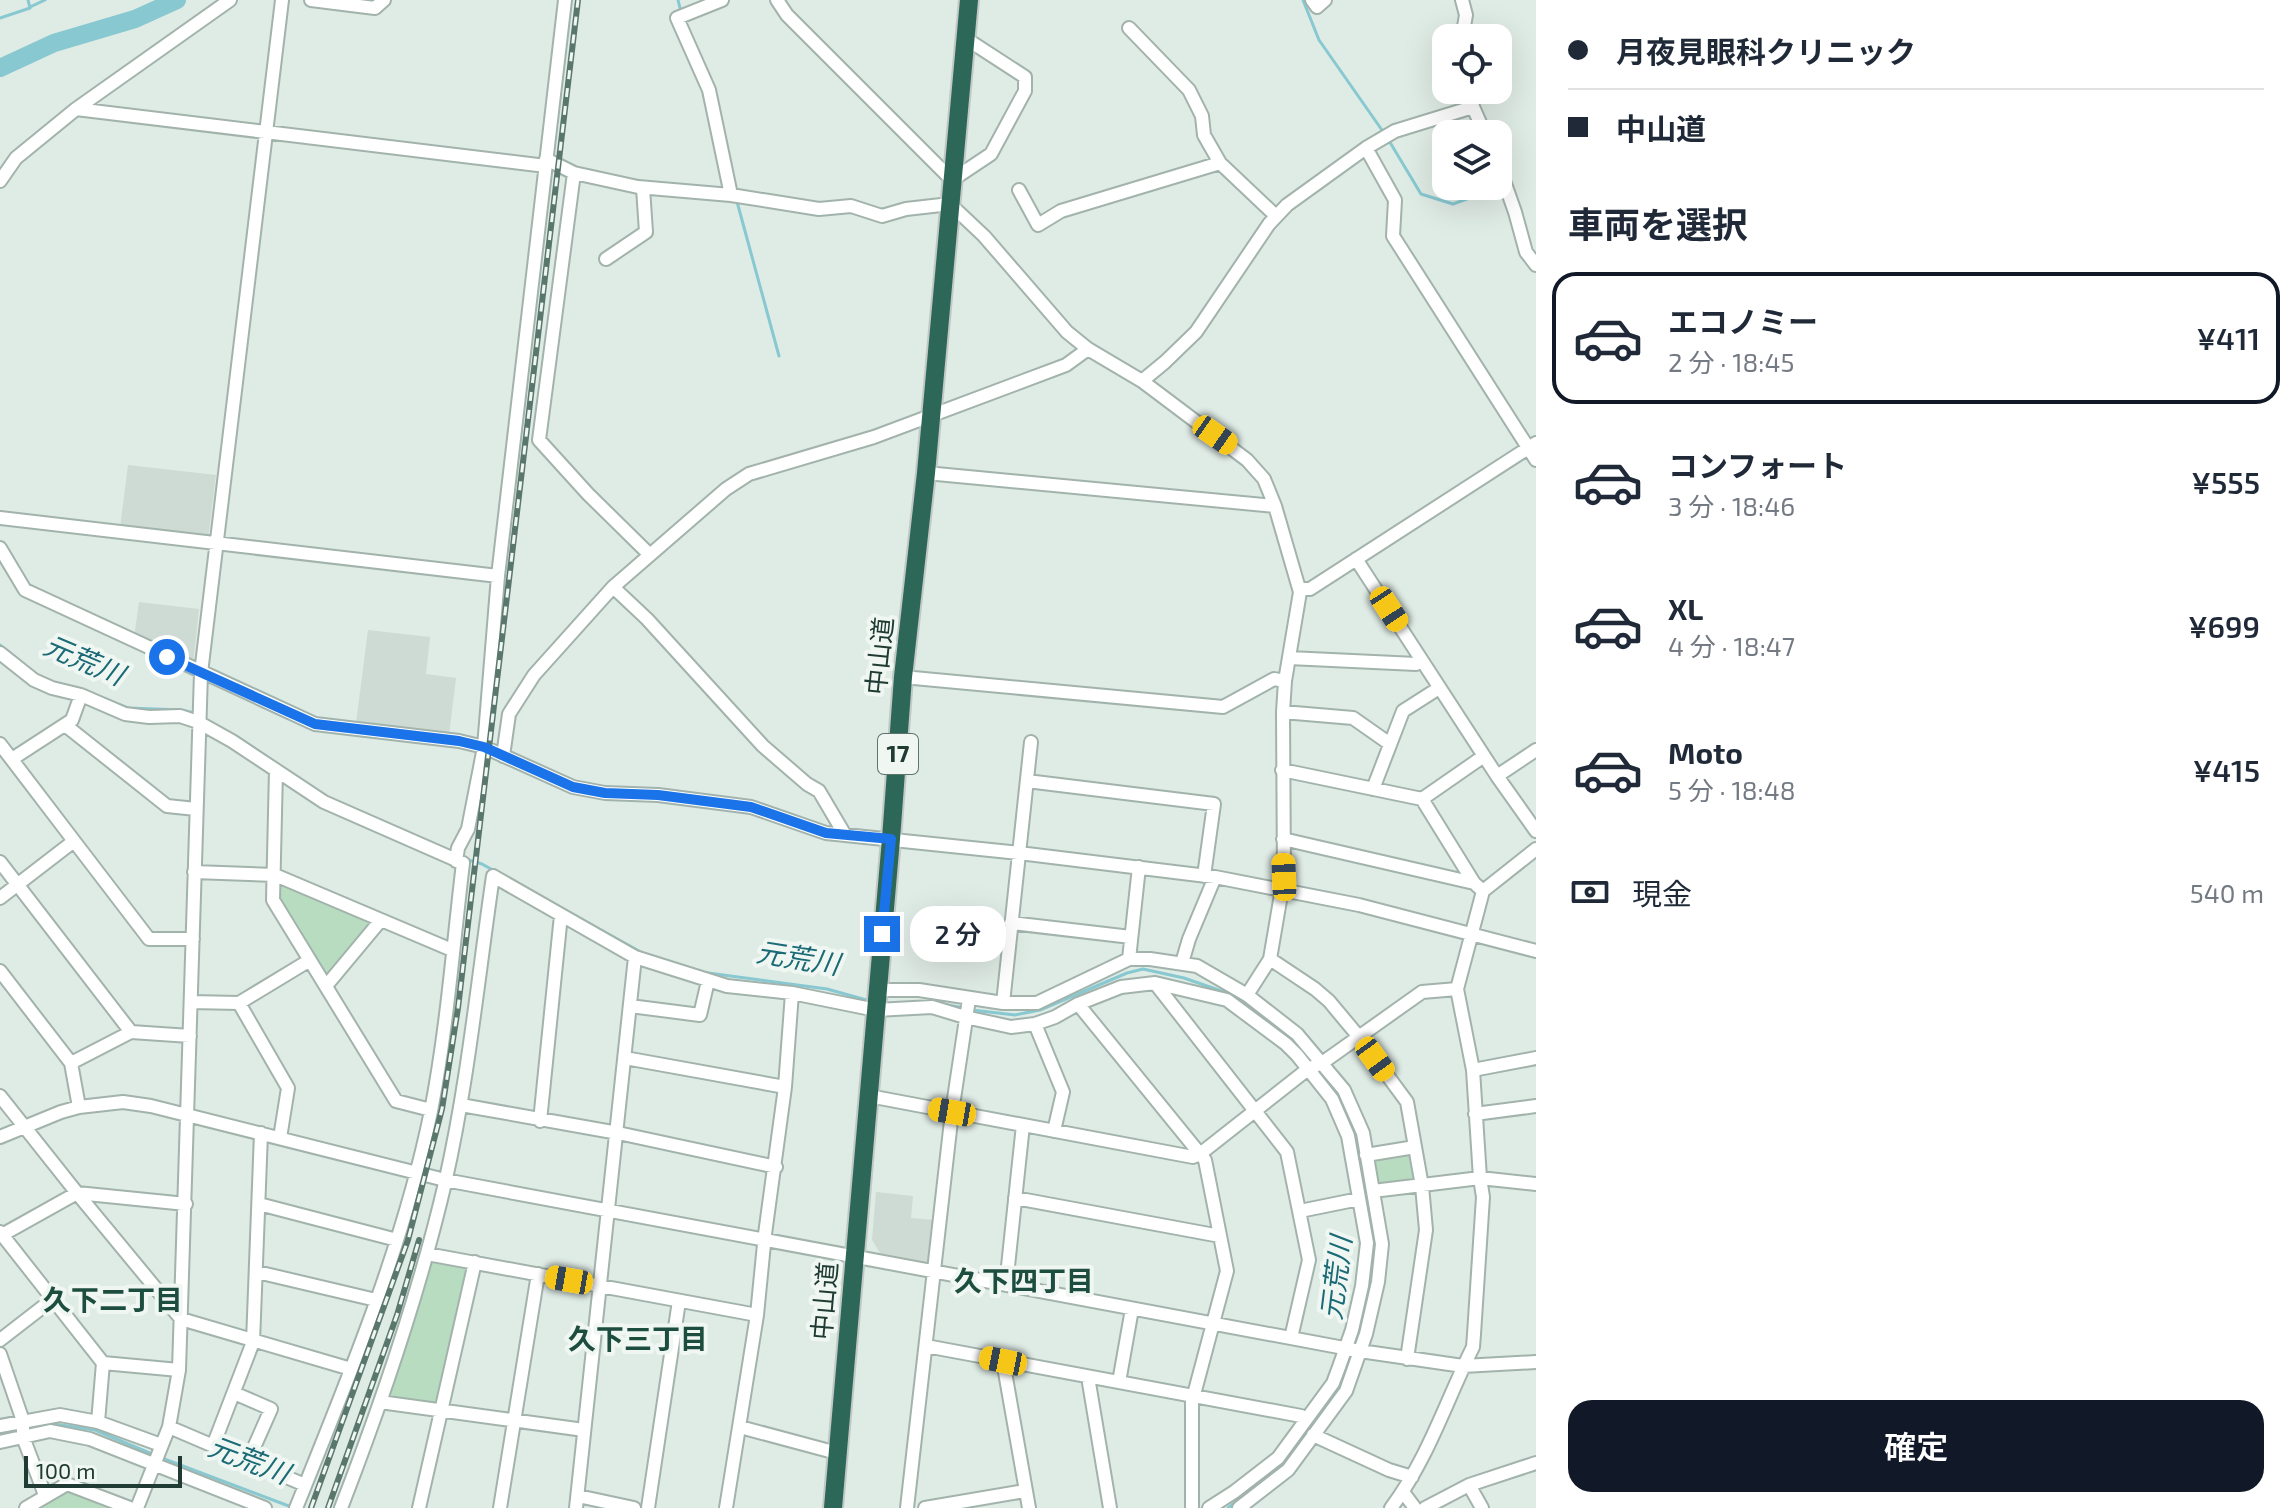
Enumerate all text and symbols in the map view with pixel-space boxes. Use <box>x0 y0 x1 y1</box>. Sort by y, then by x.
map controls <box>1432 24 1512 200</box>
button: locate <box>1432 24 1512 104</box>
text: 月夜見眼科クリニック <box>1616 33 1916 69</box>
text: 中山道 <box>1616 110 1706 146</box>
button: layers <box>1432 120 1512 200</box>
text: 車両を選択 <box>1568 202 1748 245</box>
icon: car <box>1572 302 1644 374</box>
text: エコノミー <box>1668 303 1818 339</box>
text: ¥411 <box>2197 320 2260 356</box>
text: 2 分 · 18:45 <box>1668 346 1794 377</box>
car <box>1188 411 1242 459</box>
icon: car <box>1572 446 1644 518</box>
text: コンフォート <box>1668 447 1847 483</box>
text: ¥555 <box>2192 464 2260 500</box>
text: 3 分 · 18:46 <box>1668 490 1795 521</box>
car <box>1366 582 1412 636</box>
icon: car <box>1572 590 1644 662</box>
text: XL <box>1668 590 1703 626</box>
text: ¥699 <box>2188 608 2260 644</box>
street label: 中山道 <box>859 615 898 696</box>
water label: 元荒川 <box>39 627 132 692</box>
text: 4 分 · 18:47 <box>1668 630 1795 661</box>
route start <box>149 639 185 675</box>
road number: 17 <box>878 734 918 774</box>
icon: car <box>1572 734 1644 806</box>
text: Moto <box>1668 734 1743 770</box>
text: ¥415 <box>2193 752 2260 788</box>
text: 5 分 · 18:48 <box>1668 774 1796 805</box>
car <box>1271 853 1297 901</box>
icon: cash <box>1568 870 1612 914</box>
text: 現金 <box>1632 875 1692 911</box>
text: 540 m <box>2190 877 2264 908</box>
callout: 2 分 <box>910 906 1006 962</box>
route end <box>864 916 900 952</box>
text: 2 分 <box>935 918 981 949</box>
water label: 元荒川 <box>754 934 845 981</box>
car <box>1351 1033 1399 1085</box>
car <box>926 1096 978 1128</box>
water label: 元荒川 <box>1313 1231 1357 1322</box>
street label: 中山道 <box>805 1261 842 1341</box>
district label: 久下四丁目 <box>954 1263 1094 1297</box>
car <box>543 1264 595 1296</box>
district label: 久下二丁目 <box>43 1282 183 1316</box>
district label: 久下三丁目 <box>568 1321 708 1355</box>
car <box>977 1345 1029 1377</box>
button: 確定 <box>1568 1400 2264 1492</box>
water label: 元荒川 <box>204 1428 297 1491</box>
scale bar <box>24 1452 182 1488</box>
text: 100 m <box>36 1457 95 1483</box>

